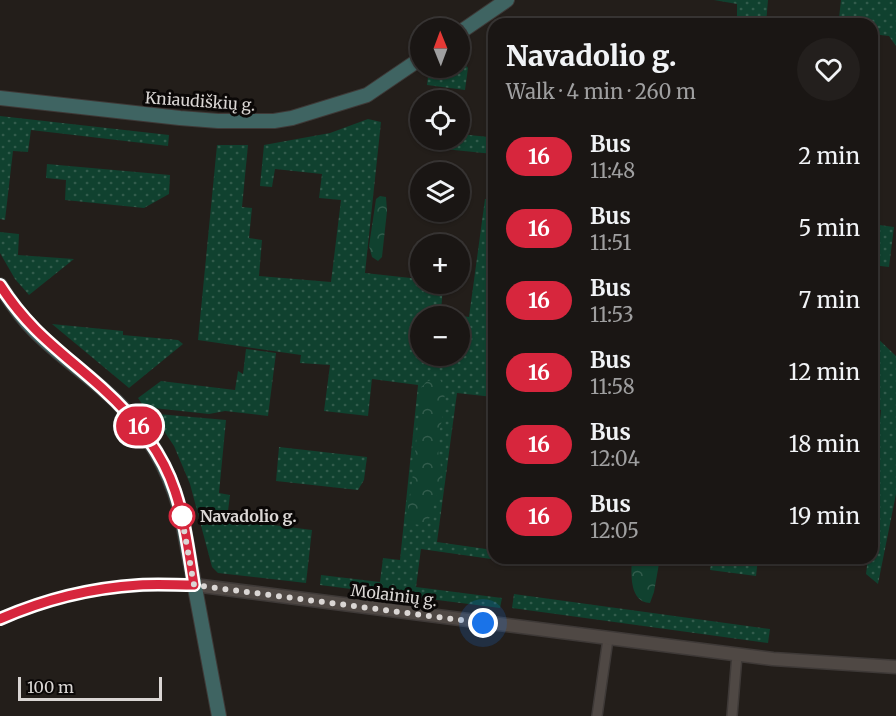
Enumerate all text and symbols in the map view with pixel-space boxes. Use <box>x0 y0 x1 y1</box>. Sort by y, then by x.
north arrow <box>410 18 470 78</box>
map controls <box>410 18 470 366</box>
text: Navadolio g. <box>506 38 677 74</box>
button: heart <box>797 38 860 101</box>
text: Walk · 4 min · 260 m <box>506 79 696 104</box>
street label: Kniaudiškių g. <box>144 87 256 115</box>
button: locate <box>410 90 470 150</box>
text: Bus <box>590 130 631 158</box>
text: 2 min <box>798 142 860 170</box>
text: 16 <box>528 143 550 170</box>
text: 11:48 <box>590 158 635 183</box>
button: layers <box>410 162 470 222</box>
text: Bus <box>590 202 631 230</box>
text: 5 min <box>798 214 860 242</box>
text: 16 <box>528 215 550 242</box>
text: 11:51 <box>590 230 631 255</box>
button: + <box>410 234 470 294</box>
text: Bus <box>590 274 631 302</box>
text: 7 min <box>799 286 860 314</box>
text: 16 <box>528 287 550 314</box>
text: 11:53 <box>590 302 634 327</box>
button: − <box>410 306 470 366</box>
text: Bus <box>590 346 631 374</box>
text: 12 min <box>789 358 860 386</box>
text: 16 <box>528 359 550 386</box>
text: 11:58 <box>590 374 635 399</box>
line badge: 16 <box>112 406 166 446</box>
text: 16 <box>128 413 150 440</box>
text: Bus <box>590 418 631 446</box>
text: 18 min <box>789 430 860 458</box>
text: 16 <box>528 431 550 458</box>
text: 12:04 <box>590 446 640 471</box>
text: Bus <box>590 490 631 518</box>
text: 19 min <box>789 502 860 530</box>
marker: Navadolio g. <box>169 503 195 529</box>
text: 16 <box>528 503 550 530</box>
place label: Navadolio g. <box>200 506 297 526</box>
text: 12:05 <box>590 518 639 543</box>
street label: Molainių g. <box>350 580 438 610</box>
your location <box>468 608 498 638</box>
scale bar <box>18 674 162 702</box>
text: 100 m <box>27 677 74 697</box>

